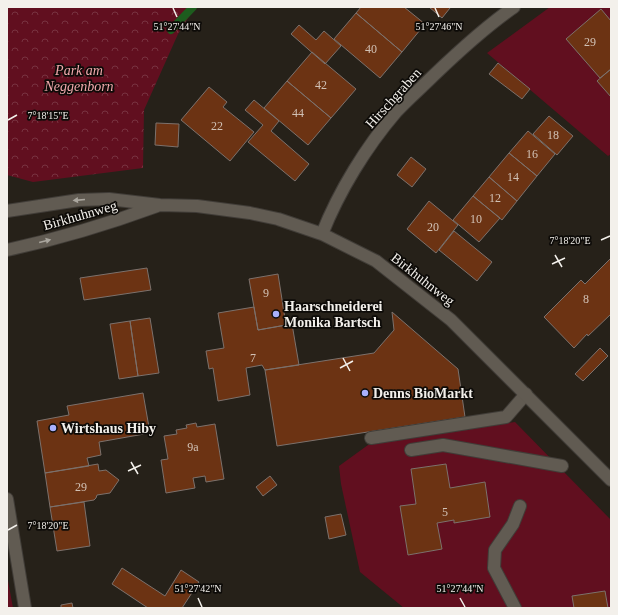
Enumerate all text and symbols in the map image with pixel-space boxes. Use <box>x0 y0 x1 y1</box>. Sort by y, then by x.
text: 51°27'44"N <box>153 21 201 32</box>
text: 51°27'46"N <box>415 21 463 32</box>
house number: 29 <box>584 35 596 49</box>
house number: 40 <box>365 42 377 56</box>
park label: Park am Neggenborn <box>43 63 114 94</box>
street label: Hirschgraben <box>363 65 424 131</box>
house number: 42 <box>315 78 327 92</box>
house number: 44 <box>292 106 304 120</box>
text: 7°18'15"E <box>28 110 69 121</box>
house number: 22 <box>211 119 223 133</box>
house number: 18 <box>547 128 559 142</box>
house number: 16 <box>526 147 538 161</box>
house number: 14 <box>507 170 519 184</box>
house number: 12 <box>489 191 501 205</box>
one-way arrow <box>73 197 85 203</box>
street label: Birkhuhnweg <box>41 198 119 233</box>
house number: 10 <box>470 212 482 226</box>
house number: 20 <box>427 220 439 234</box>
text: 7°18'20"E <box>550 235 591 246</box>
one-way arrow <box>39 238 51 244</box>
street label: Birkhuhnweg <box>388 250 457 309</box>
house number: 9 <box>263 286 269 300</box>
house number: 8 <box>583 292 589 306</box>
place label: Haarschneiderei Monika Bartsch <box>284 299 383 330</box>
marker: Haarschneiderei Monika Bartsch <box>271 309 281 319</box>
house number: 7 <box>250 351 256 365</box>
place label: Denns BioMarkt <box>373 386 473 401</box>
marker: Denns BioMarkt <box>360 388 370 398</box>
place label: Wirtshaus Hiby <box>61 421 156 436</box>
marker: Wirtshaus Hiby <box>48 423 58 433</box>
house number: 9a <box>187 440 199 454</box>
house number: 29 <box>75 480 87 494</box>
house number: 5 <box>442 505 448 519</box>
text: 7°18'20"E <box>28 520 69 531</box>
text: 51°27'42"N <box>174 583 222 594</box>
text: 51°27'44"N <box>436 583 484 594</box>

